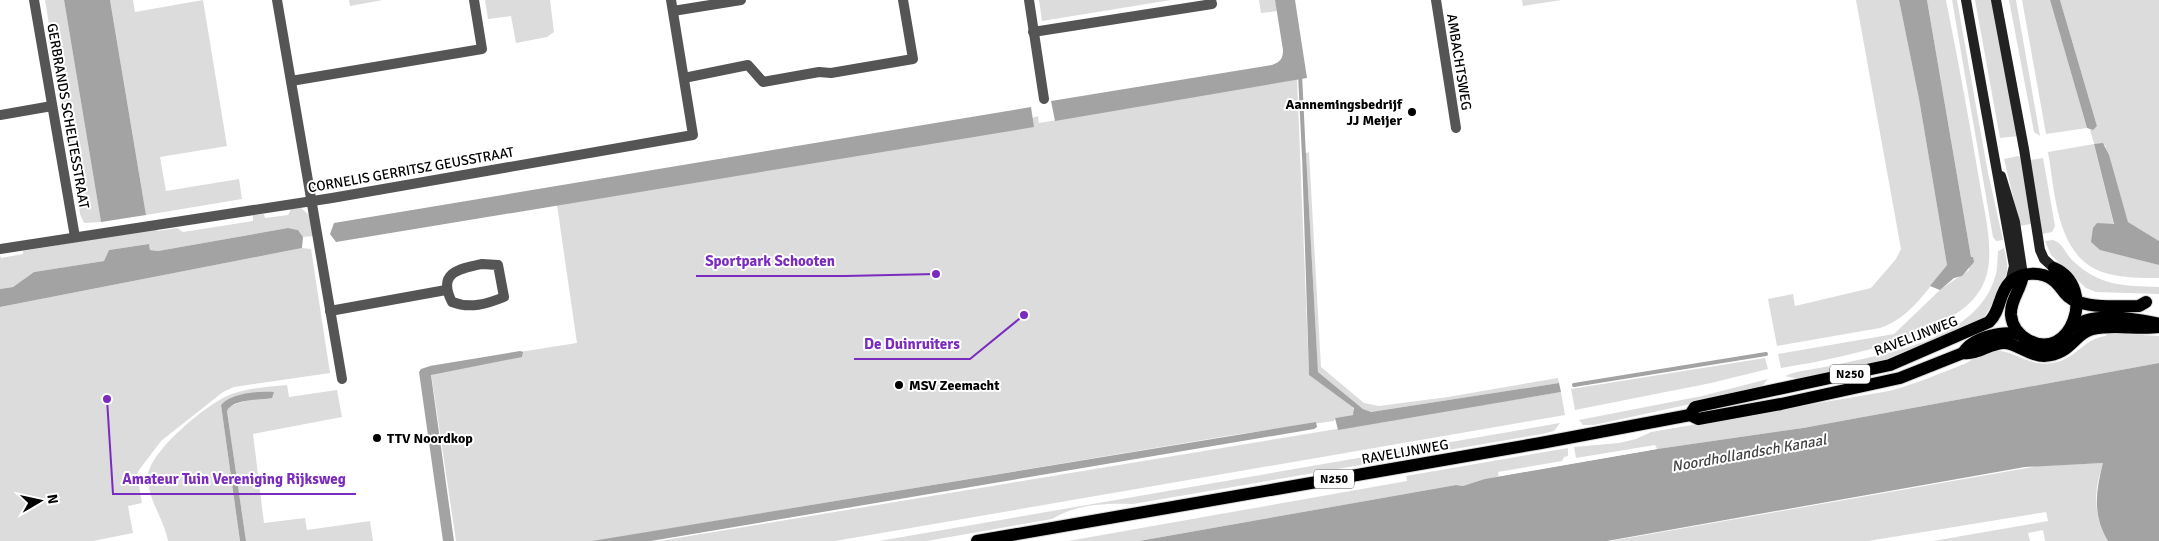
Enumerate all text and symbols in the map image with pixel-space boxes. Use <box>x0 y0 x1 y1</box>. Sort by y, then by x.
street label: AMBACHTSWEG <box>1443 12 1475 112</box>
street label: GERBRANDS SCHELTESSTRAAT <box>43 22 93 210</box>
place label: Aannemingsbedrijf JJ Meijer <box>1286 96 1403 129</box>
marker: Aannemingsbedrijf JJ Meijer <box>1406 106 1418 118</box>
street label: CORNELIS GERRITSZ GEUSSTRAAT <box>307 143 515 196</box>
callout: Sportpark Schooten <box>696 246 845 276</box>
text: Sportpark Schooten <box>705 252 835 270</box>
street label: RAVELIJNWEG <box>1872 312 1960 360</box>
callout: De Duinruiters <box>854 329 970 359</box>
text: De Duinruiters <box>864 335 960 353</box>
road number: N250 <box>1830 364 1870 384</box>
place label: MSV Zeemacht <box>909 377 1000 394</box>
marker: MSV Zeemacht <box>893 379 905 391</box>
place label: TTV Noordkop <box>387 430 473 447</box>
water label: Noordhollandsch Kanaal <box>1670 430 1829 475</box>
marker: TTV Noordkop <box>371 432 383 444</box>
street label: RAVELIJNWEG <box>1360 436 1450 468</box>
callout: Amateur Tuin Vereniging Rijksweg <box>113 464 356 494</box>
road number: N250 <box>1314 469 1354 488</box>
text: Amateur Tuin Vereniging Rijksweg <box>122 470 346 488</box>
north arrow <box>15 476 65 526</box>
text: N <box>43 493 62 505</box>

